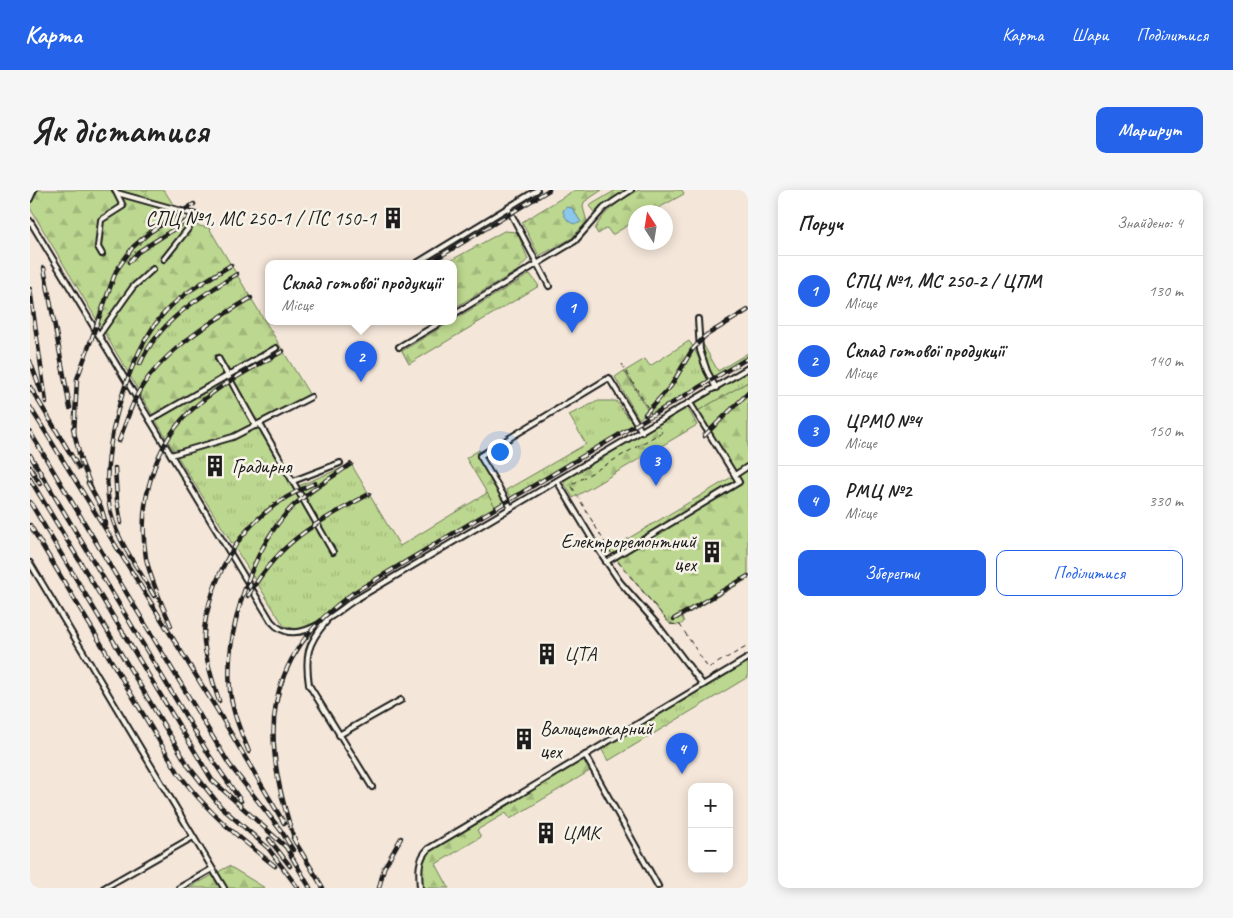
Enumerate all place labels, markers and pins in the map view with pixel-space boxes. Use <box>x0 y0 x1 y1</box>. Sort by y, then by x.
building icon: СПЦ №1, МС 250-1 / ПС 150-1 <box>380 205 406 231</box>
place label: СПЦ №1, МС 250-1 / ПС 150-1 <box>145 206 377 231</box>
pin: 1 <box>556 292 588 333</box>
pin: 2 <box>345 341 377 382</box>
pin: 3 <box>640 445 672 486</box>
building icon: Градирня <box>202 453 228 479</box>
place label: Градирня <box>232 454 294 479</box>
place label: Електроремонтний цех <box>561 529 698 577</box>
building icon: Електроремонтний цех <box>699 539 725 565</box>
building icon: ЦТА <box>534 641 560 667</box>
place label: ЦТА <box>564 642 597 667</box>
place label: Вальцетокарний цех <box>540 716 655 764</box>
building icon: Вальцетокарний цех <box>511 726 537 752</box>
pin: 4 <box>666 733 698 774</box>
building icon: ЦМК <box>533 820 559 846</box>
place label: ЦМК <box>562 821 602 846</box>

